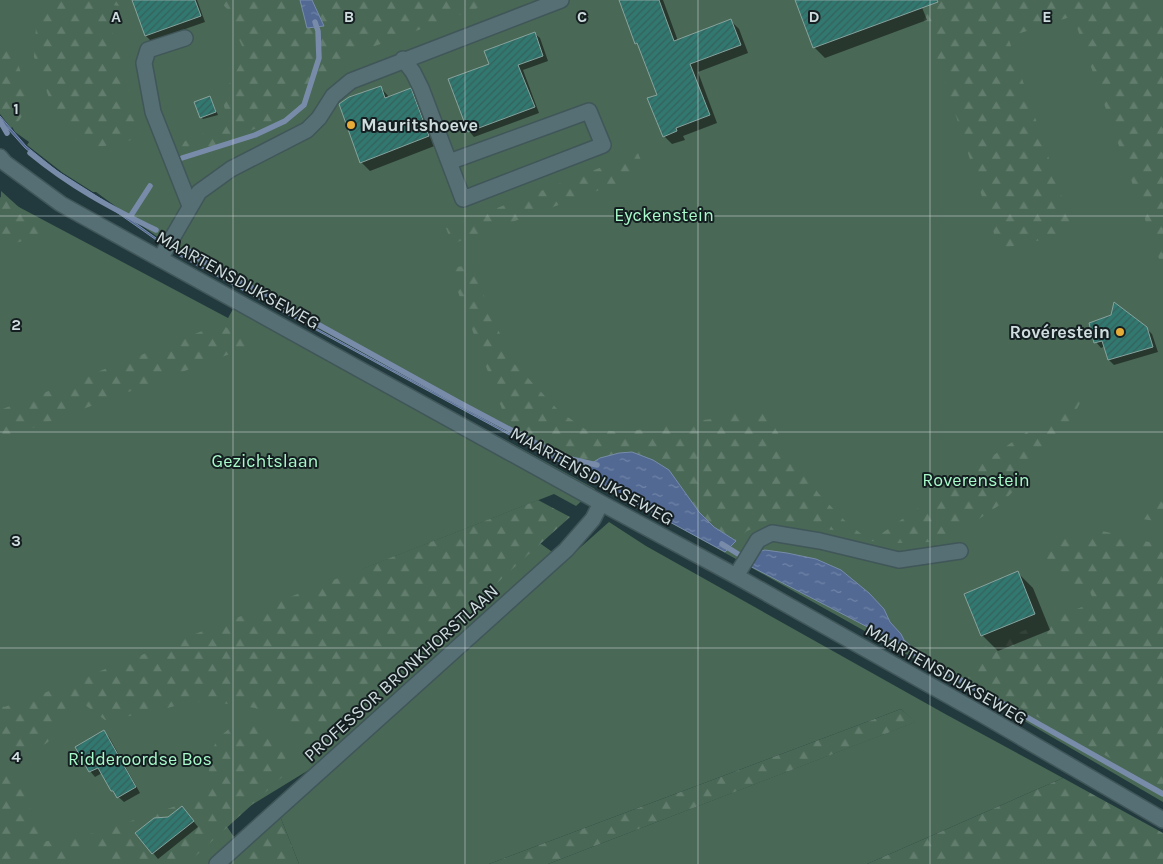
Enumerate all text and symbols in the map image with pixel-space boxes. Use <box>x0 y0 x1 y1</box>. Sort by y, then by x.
text: A <box>111 7 121 26</box>
text: B <box>344 7 354 26</box>
text: C <box>577 7 587 26</box>
text: D <box>809 7 820 26</box>
text: E <box>1042 7 1052 26</box>
text: 1 <box>13 99 19 118</box>
place label: Mauritshoeve <box>361 114 478 136</box>
marker: Mauritshoeve <box>345 119 357 131</box>
park label: Eyckenstein <box>614 204 714 226</box>
street label: MAARTENSDIJKSEWEG <box>153 226 323 334</box>
text: 2 <box>11 315 21 334</box>
place label: Rovérestein <box>1009 321 1110 343</box>
marker: Rovérestein <box>1114 326 1126 338</box>
street label: MAARTENSDIJKSEWEG <box>507 422 677 530</box>
park label: Gezichtslaan <box>212 450 318 472</box>
park label: Roverenstein <box>922 469 1030 491</box>
text: 3 <box>11 531 21 550</box>
street label: PROFESSOR BRONKHORSTLAAN <box>299 580 503 766</box>
street label: MAARTENSDIJKSEWEG <box>861 619 1031 729</box>
text: 4 <box>11 747 21 766</box>
park label: Ridderoordse Bos <box>68 748 212 770</box>

